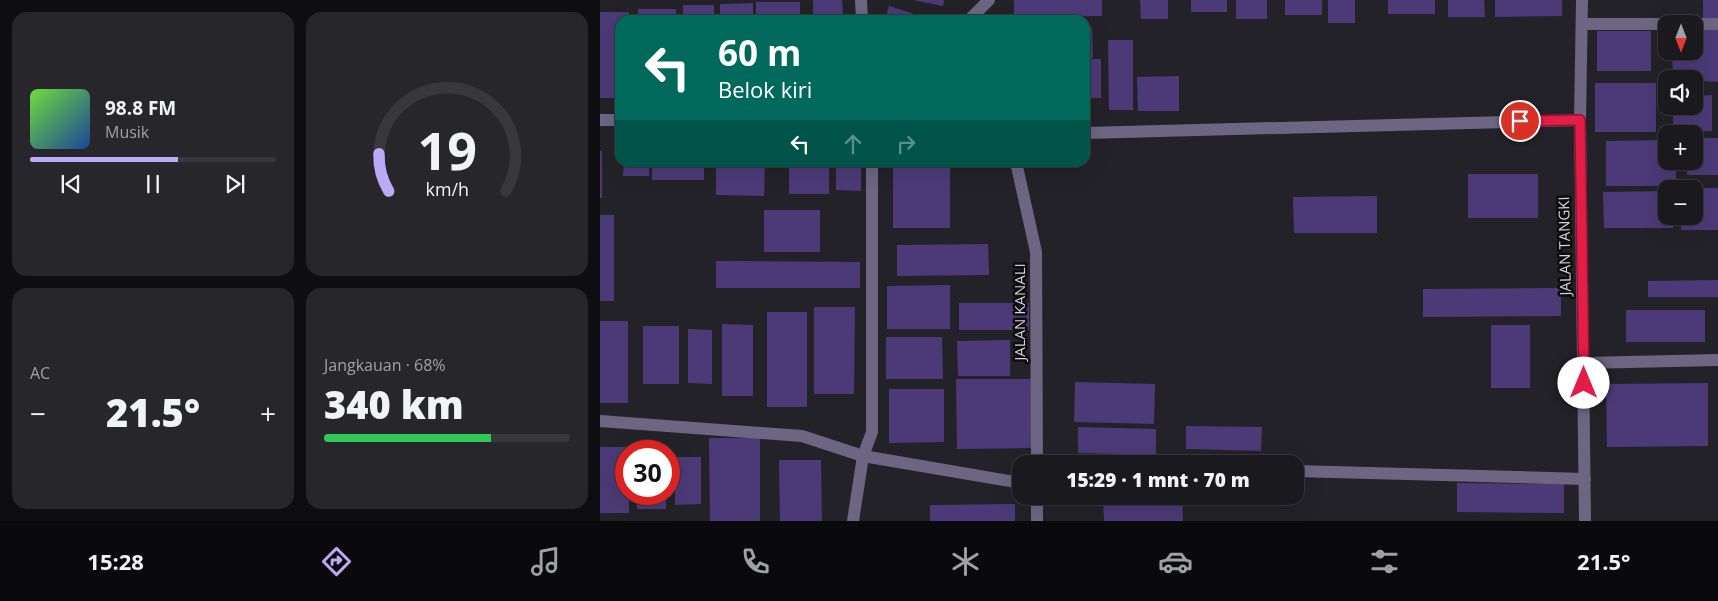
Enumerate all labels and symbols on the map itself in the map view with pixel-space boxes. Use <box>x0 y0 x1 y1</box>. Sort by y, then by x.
north arrow <box>1658 15 1702 60</box>
pin <box>1499 100 1541 142</box>
street label: JALAN TANGKI <box>1553 196 1575 298</box>
street label: JALAN KANALI <box>1009 263 1029 363</box>
position arrow <box>1557 356 1609 408</box>
speed limit sign: 30 <box>615 440 680 505</box>

